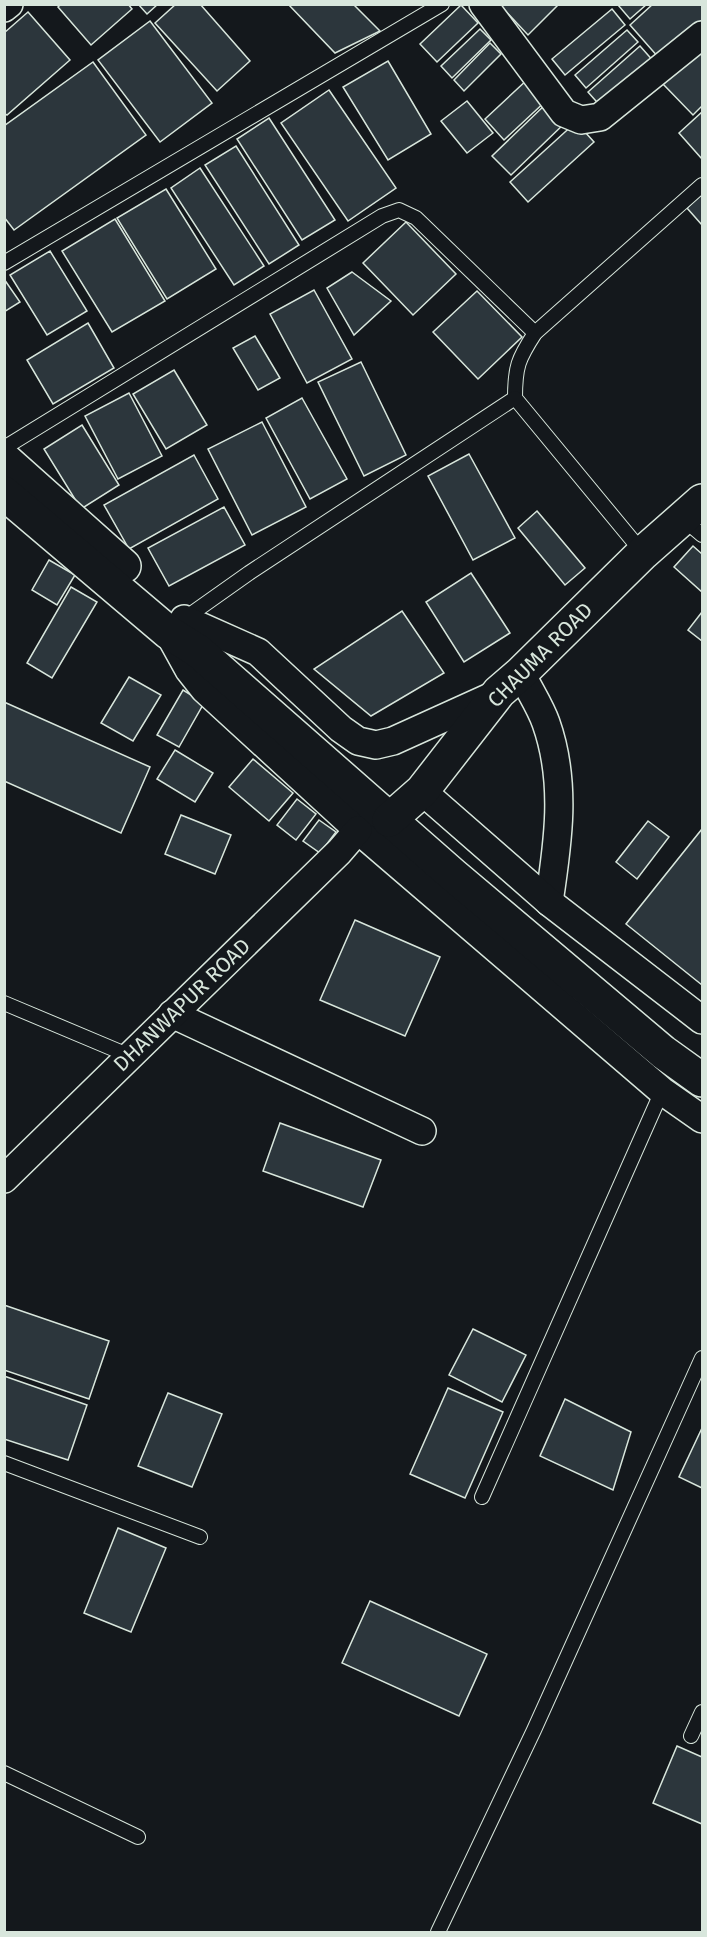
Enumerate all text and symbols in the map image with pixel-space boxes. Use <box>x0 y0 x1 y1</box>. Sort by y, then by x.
street label: CHAUMA ROAD <box>482 597 598 713</box>
street label: DHANWAPUR ROAD <box>108 933 256 1077</box>

